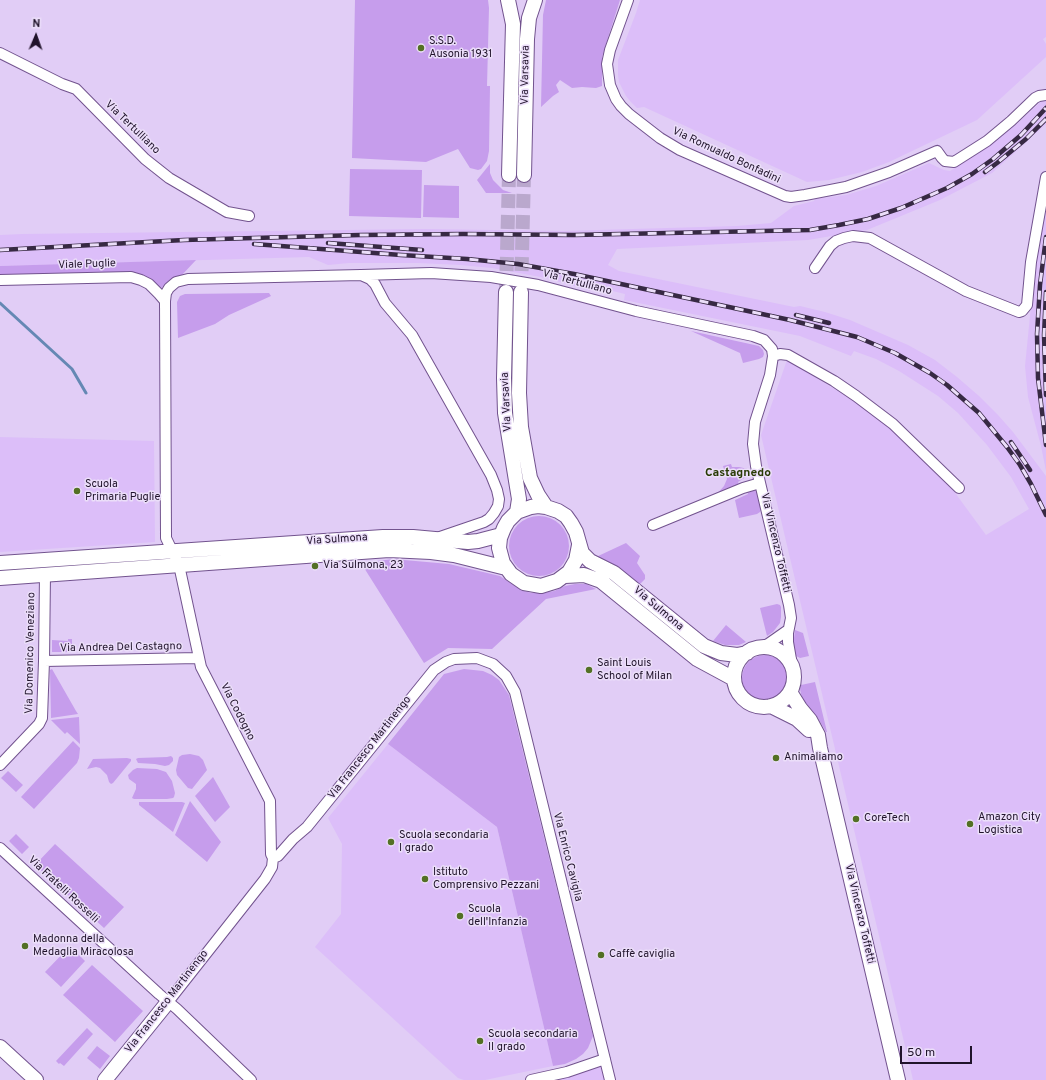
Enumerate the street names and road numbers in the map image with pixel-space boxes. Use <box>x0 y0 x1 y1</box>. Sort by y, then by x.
street label: Via Varsavia <box>519 45 533 105</box>
street label: Via Tertulliano <box>102 98 162 158</box>
street label: Via Romualdo Bonfadini <box>670 125 782 187</box>
street label: Viale Puglie <box>58 257 116 273</box>
street label: Via Tertulliano <box>541 267 613 299</box>
street label: Via Varsavia <box>499 372 515 432</box>
street label: Via Vincenzo Toffetti <box>757 492 793 594</box>
street label: Via Sulmona <box>306 531 368 549</box>
street label: Via Sulmona <box>630 584 686 634</box>
street label: Via Domenico Veneziano <box>23 592 39 714</box>
street label: Via Andrea Del Castagno <box>60 640 182 656</box>
street label: Via Codogno <box>217 681 257 743</box>
street label: Via Francesco Martinengo <box>326 694 414 802</box>
street label: Via Enrico Caviglia <box>550 811 584 903</box>
street label: Via Fratelli Rosselli <box>25 854 101 926</box>
street label: Via Vincenzo Toffetti <box>841 863 877 965</box>
street label: Via Francesco Martinengo <box>123 948 211 1056</box>

